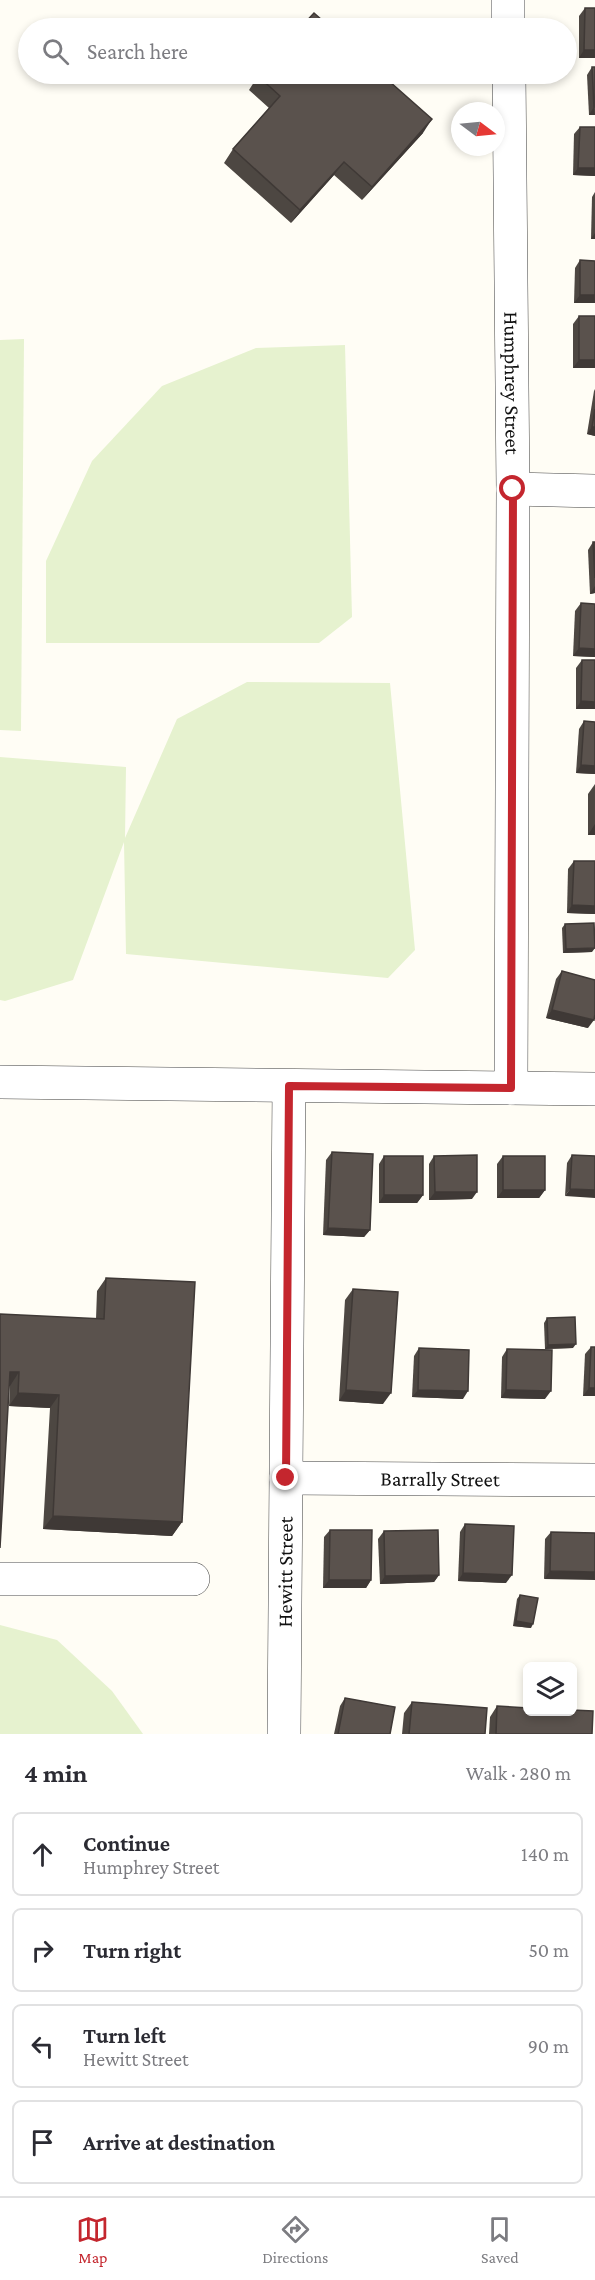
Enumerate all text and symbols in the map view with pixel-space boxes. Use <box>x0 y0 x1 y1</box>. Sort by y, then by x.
search box <box>18 18 577 84</box>
icon: search <box>39 35 72 68</box>
text: Search here <box>87 39 188 64</box>
north arrow <box>451 102 505 156</box>
street label: Humphrey Street <box>499 311 525 456</box>
route start <box>499 475 525 501</box>
route end <box>272 1464 298 1490</box>
street label: Barrally Street <box>380 1467 501 1491</box>
street label: Hewitt Street <box>273 1515 298 1628</box>
map controls <box>523 1662 577 1716</box>
button: layers <box>523 1662 577 1716</box>
text: 4 min <box>24 1759 88 1788</box>
text: Walk · 280 m <box>466 1762 571 1784</box>
text: Continue <box>83 1831 170 1856</box>
icon: ahead <box>26 1838 59 1871</box>
text: 140 m <box>521 1843 569 1865</box>
text: Humphrey Street <box>83 1856 219 1878</box>
icon: right <box>26 1934 59 1967</box>
text: Turn right <box>83 1938 181 1963</box>
text: 50 m <box>528 1939 569 1961</box>
text: Turn left <box>83 2023 166 2048</box>
icon: left <box>26 2030 59 2063</box>
text: 90 m <box>528 2035 569 2057</box>
text: Hewitt Street <box>83 2048 189 2070</box>
icon: arrive <box>26 2126 59 2159</box>
text: Arrive at destination <box>83 2130 275 2155</box>
tab: Map <box>76 2213 109 2266</box>
tab: Directions <box>262 2213 328 2266</box>
tab: Saved <box>481 2213 519 2266</box>

